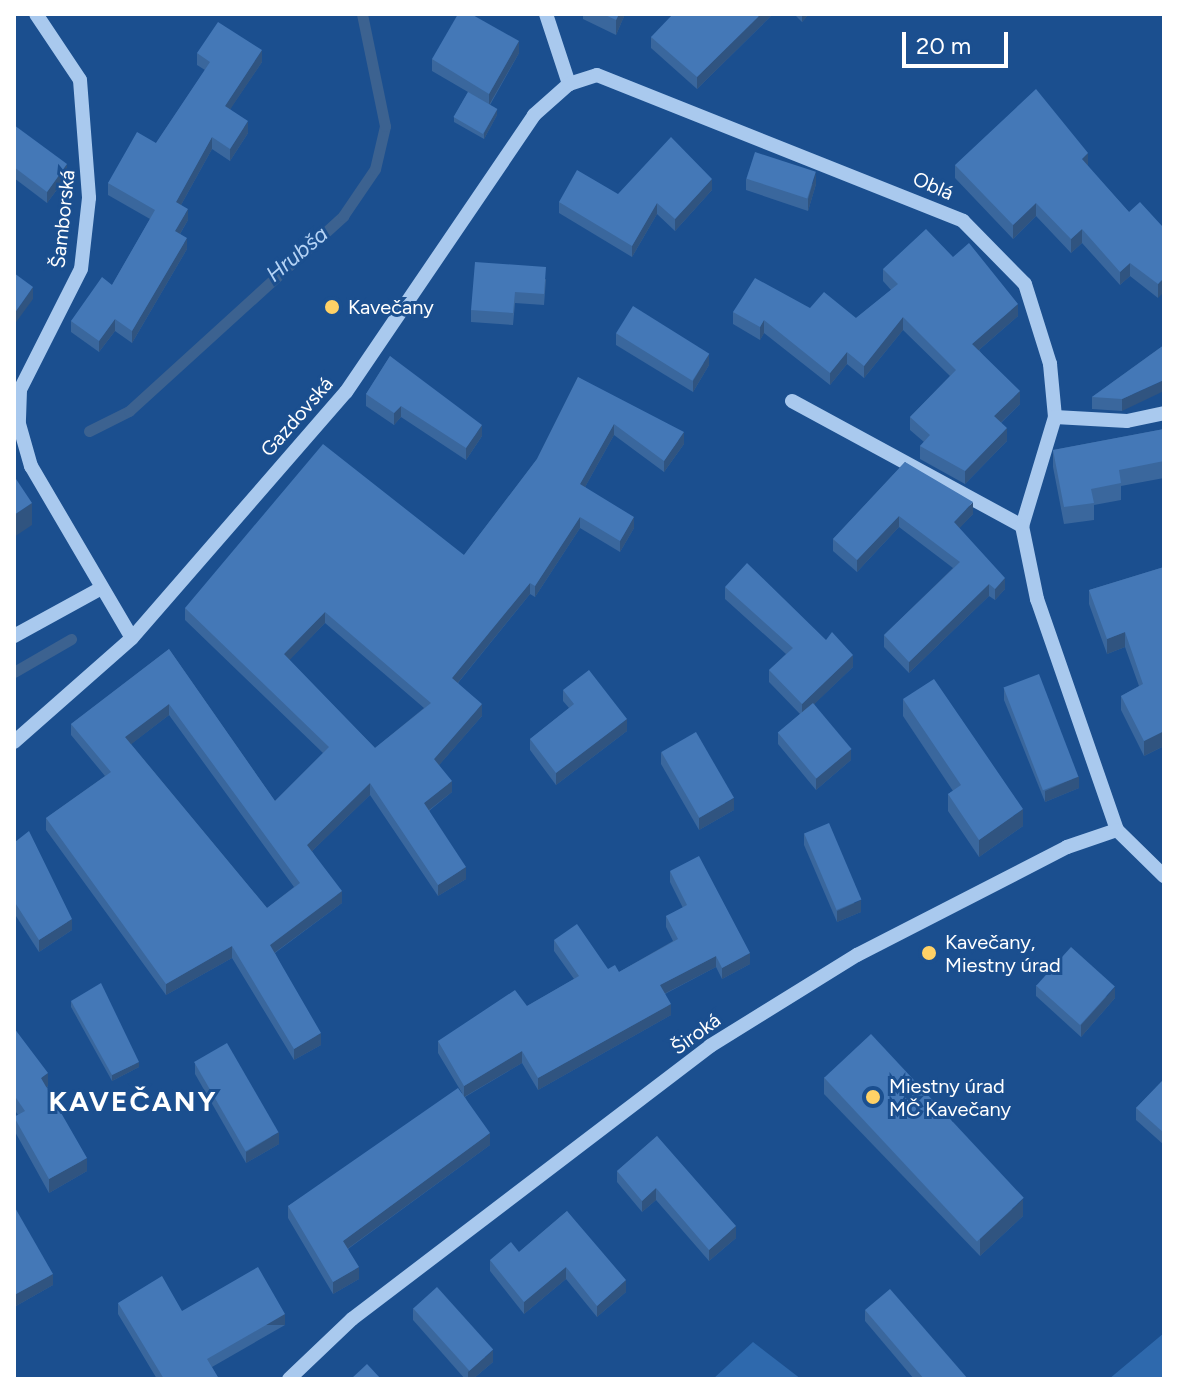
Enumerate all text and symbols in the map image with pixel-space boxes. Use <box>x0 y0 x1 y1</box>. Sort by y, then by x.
scale bar <box>906 16 1012 66</box>
text: 20 m <box>916 31 971 60</box>
street label: Oblá <box>909 167 957 205</box>
street label: Šamborská <box>46 169 80 269</box>
water label: Hrubša <box>261 221 333 287</box>
place label: Kavečany <box>348 295 434 319</box>
marker: Kavečany <box>323 298 341 316</box>
street label: Gazdovská <box>256 372 338 462</box>
place label: Kavečany, Miestny úrad <box>945 930 1061 977</box>
marker: Kavečany, Miestny úrad <box>920 944 938 962</box>
street label: Široká <box>667 1008 725 1060</box>
place label: Miestny úrad MČ Kavečany <box>889 1074 1011 1121</box>
district label: KAVEČANY <box>48 1084 218 1118</box>
marker: Miestny úrad MČ Kavečany <box>864 1088 882 1106</box>

